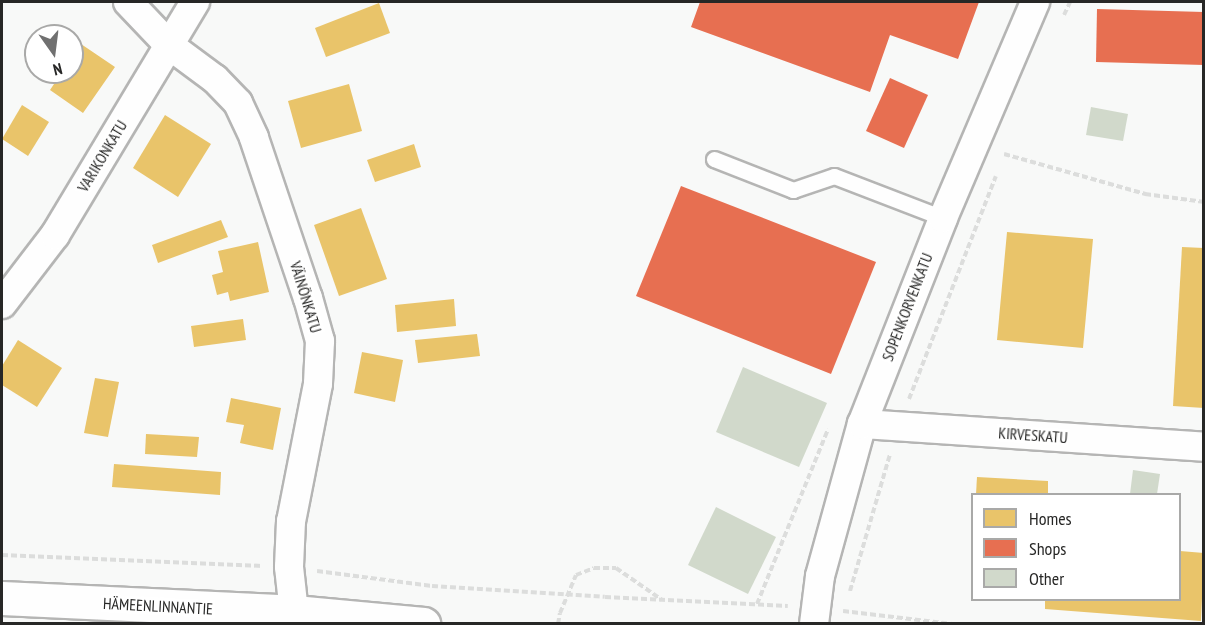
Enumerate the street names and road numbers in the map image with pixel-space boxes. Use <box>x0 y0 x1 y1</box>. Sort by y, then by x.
street label: VARIKONKATU <box>73 117 131 195</box>
street label: SOPENKORVENKATU <box>878 250 936 364</box>
street label: VÄINÖNKATU <box>286 259 326 335</box>
street label: KIRVESKATU <box>998 423 1068 447</box>
street label: HÄMEENLINNANTIE <box>102 594 214 618</box>

